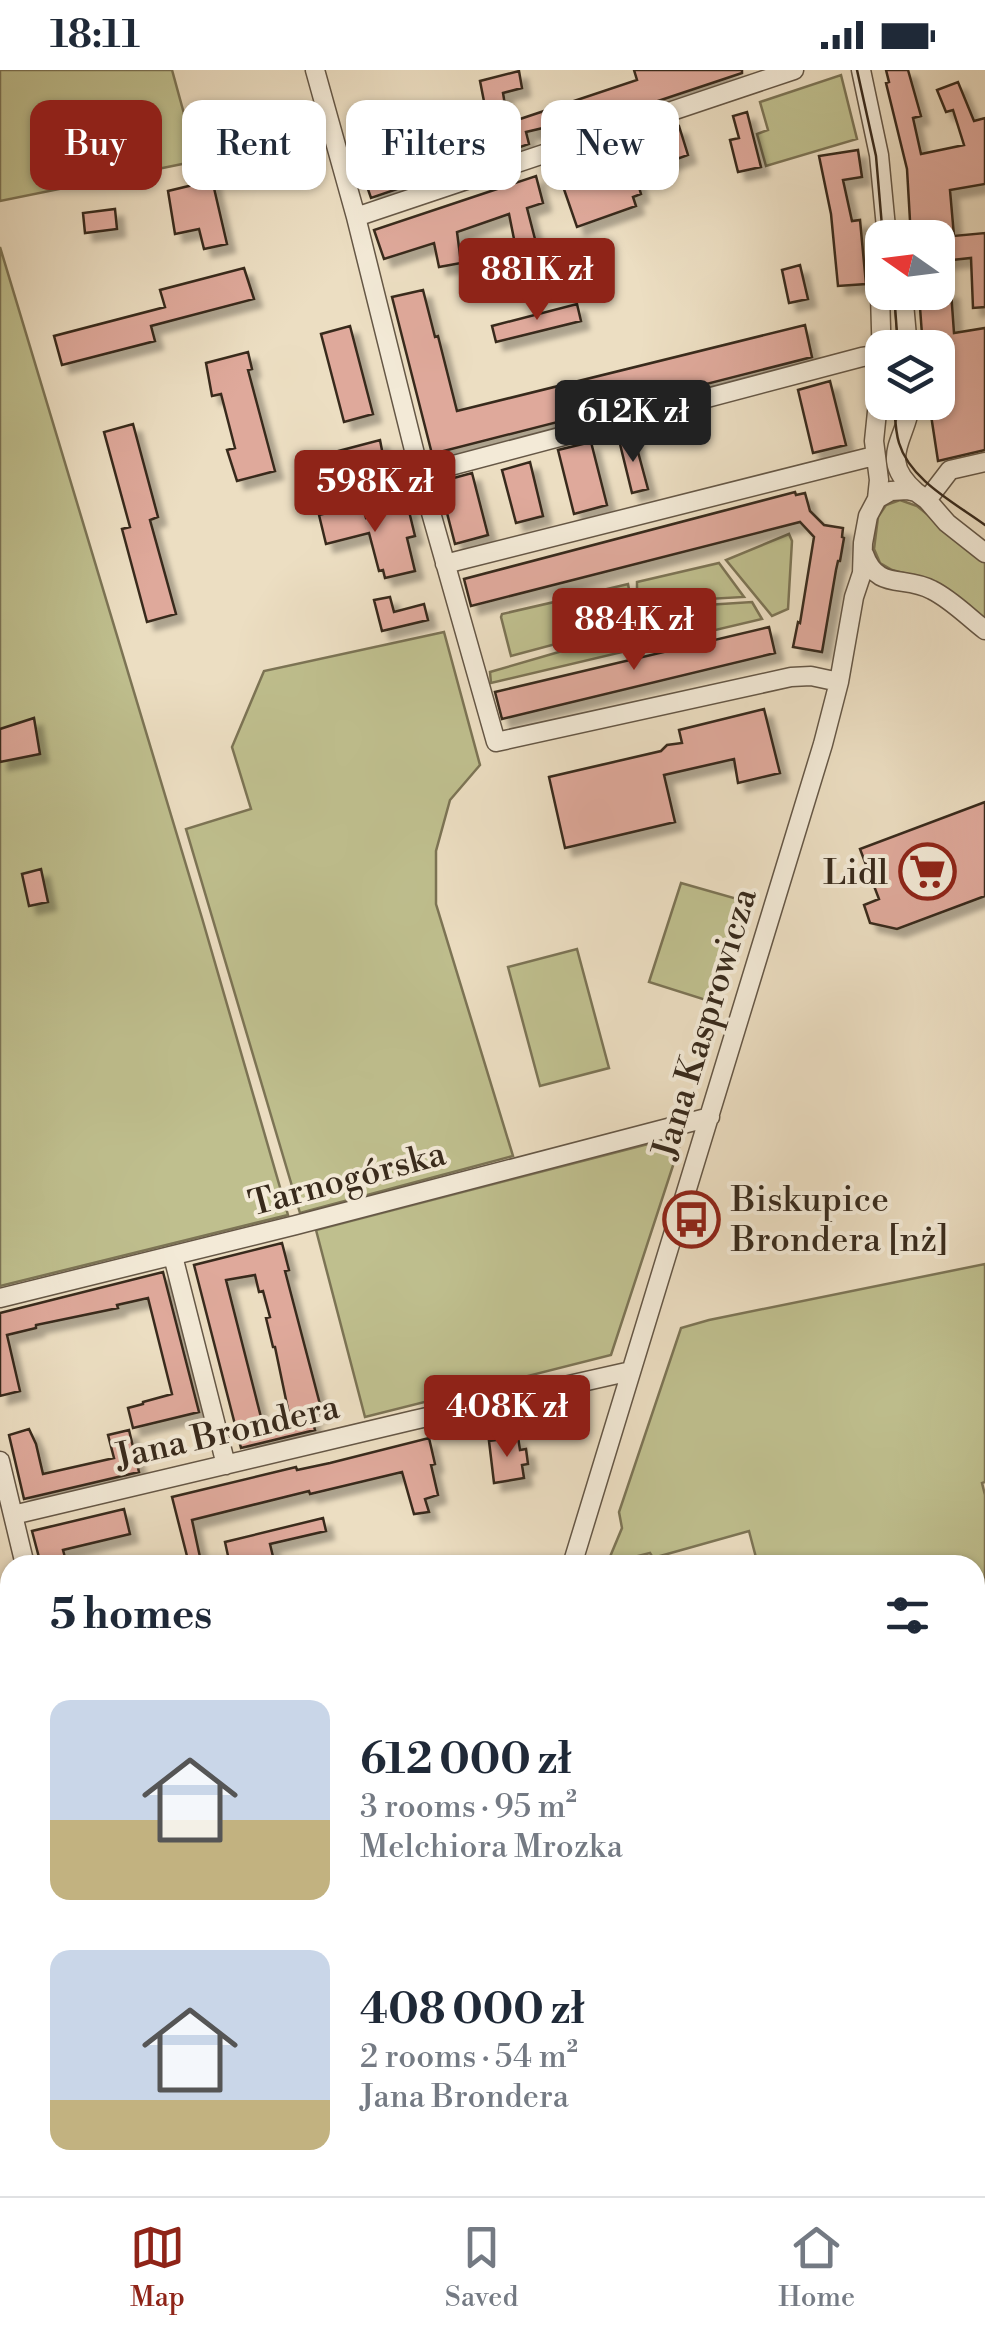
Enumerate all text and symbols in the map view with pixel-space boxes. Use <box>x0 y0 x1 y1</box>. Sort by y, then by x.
text: 18:11 <box>50 12 140 59</box>
chip: Buy <box>30 100 162 190</box>
chip: Rent <box>182 100 326 190</box>
chip: Filters <box>346 100 521 190</box>
chip: New <box>541 100 679 190</box>
north arrow <box>865 220 955 310</box>
map controls <box>865 220 955 420</box>
pin: 881K zł <box>445 238 629 323</box>
text: 881K zł <box>481 250 593 290</box>
button: layers <box>865 330 955 420</box>
pin: 612K zł <box>541 380 725 465</box>
text: 612K zł <box>577 392 689 432</box>
pin: 598K zł <box>283 450 467 535</box>
text: 598K zł <box>316 462 434 502</box>
pin: 884K zł <box>542 588 726 673</box>
text: 884K zł <box>574 600 694 640</box>
supermarket icon: Lidl <box>897 842 957 902</box>
place label: Lidl <box>823 852 888 895</box>
street label: Jana Kasprowicza <box>643 883 767 1166</box>
street label: Tarnogórska <box>244 1132 451 1226</box>
place label: Biskupice Brondera [nż] <box>730 1179 948 1262</box>
bus stop icon: Biskupice Brondera [nż] <box>662 1189 722 1249</box>
pin: 408K zł <box>415 1375 599 1460</box>
street label: Jana Brondera <box>109 1386 344 1480</box>
text: 408K zł <box>446 1387 568 1427</box>
icon: filters <box>880 1588 935 1643</box>
text: 5 homes <box>50 1589 212 1642</box>
text: 612 000 zł <box>360 1734 571 1787</box>
icon: home <box>130 1740 250 1860</box>
text: 3 rooms · 95 m² <box>360 1787 577 1827</box>
text: Melchiora Mrozka <box>360 1827 623 1867</box>
text: 408 000 zł <box>360 1984 584 2037</box>
icon: home <box>130 1990 250 2110</box>
text: 2 rooms · 54 m² <box>360 2037 578 2077</box>
text: Jana Brondera <box>360 2077 569 2117</box>
tab: Map <box>130 2220 185 2315</box>
tab: Saved <box>445 2220 518 2315</box>
tab: Home <box>778 2220 855 2315</box>

